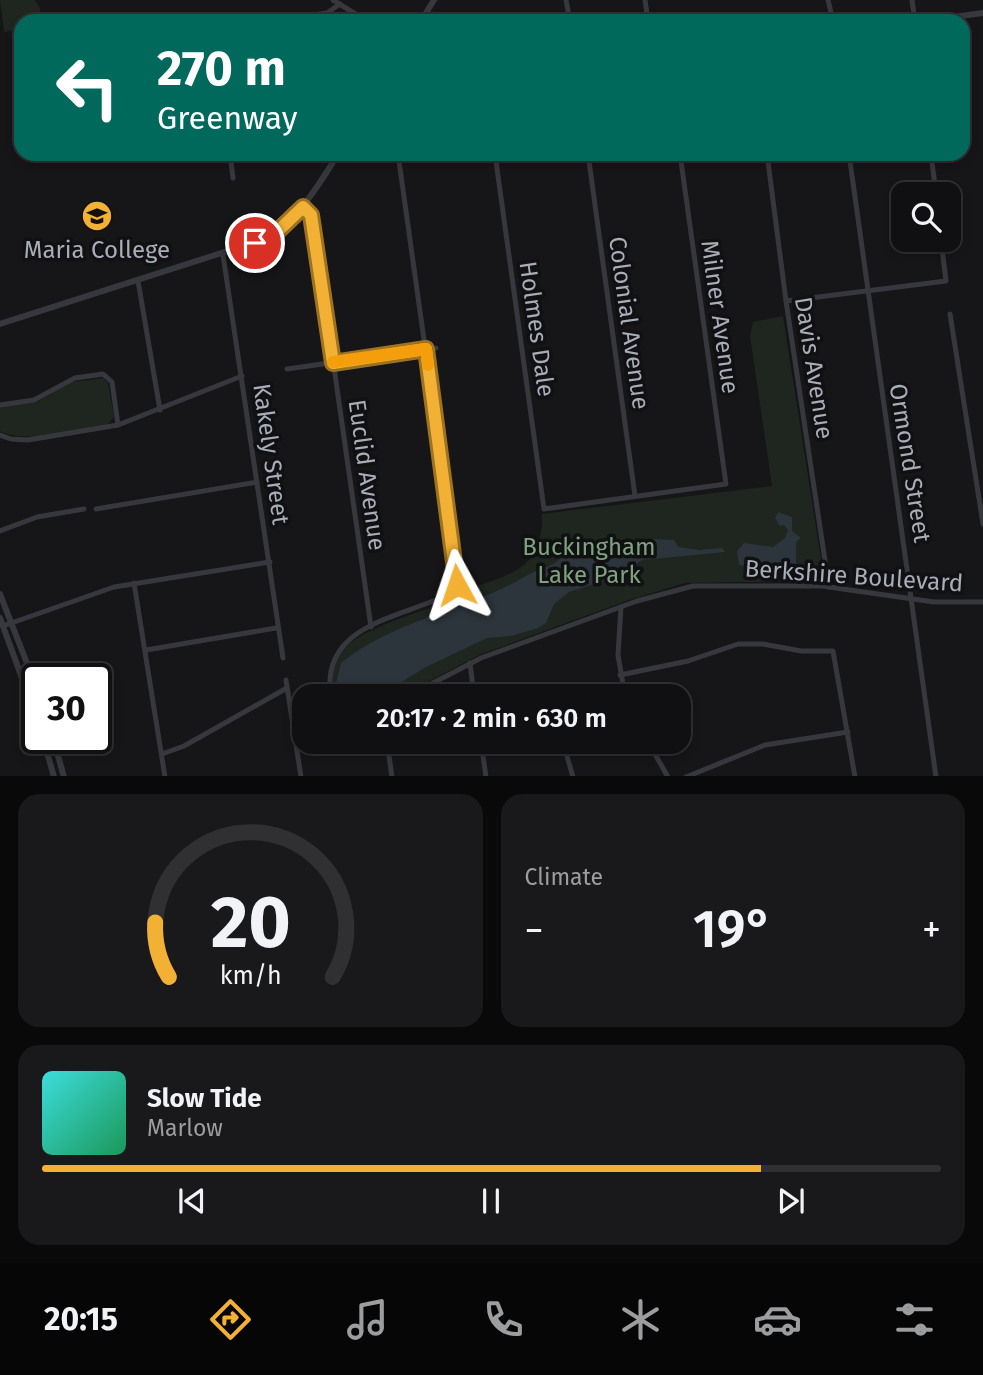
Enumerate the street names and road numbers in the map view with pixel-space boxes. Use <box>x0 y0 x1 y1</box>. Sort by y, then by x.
street label: Colonial Avenue <box>603 235 655 411</box>
street label: Milner Avenue <box>695 238 745 396</box>
street label: Holmes Dale <box>514 259 560 399</box>
street label: Davis Avenue <box>789 295 839 441</box>
street label: Kakely Street <box>247 382 295 527</box>
street label: Ormond Street <box>884 382 936 545</box>
street label: Euclid Avenue <box>343 398 391 552</box>
street label: Berkshire Boulevard <box>744 554 964 598</box>

